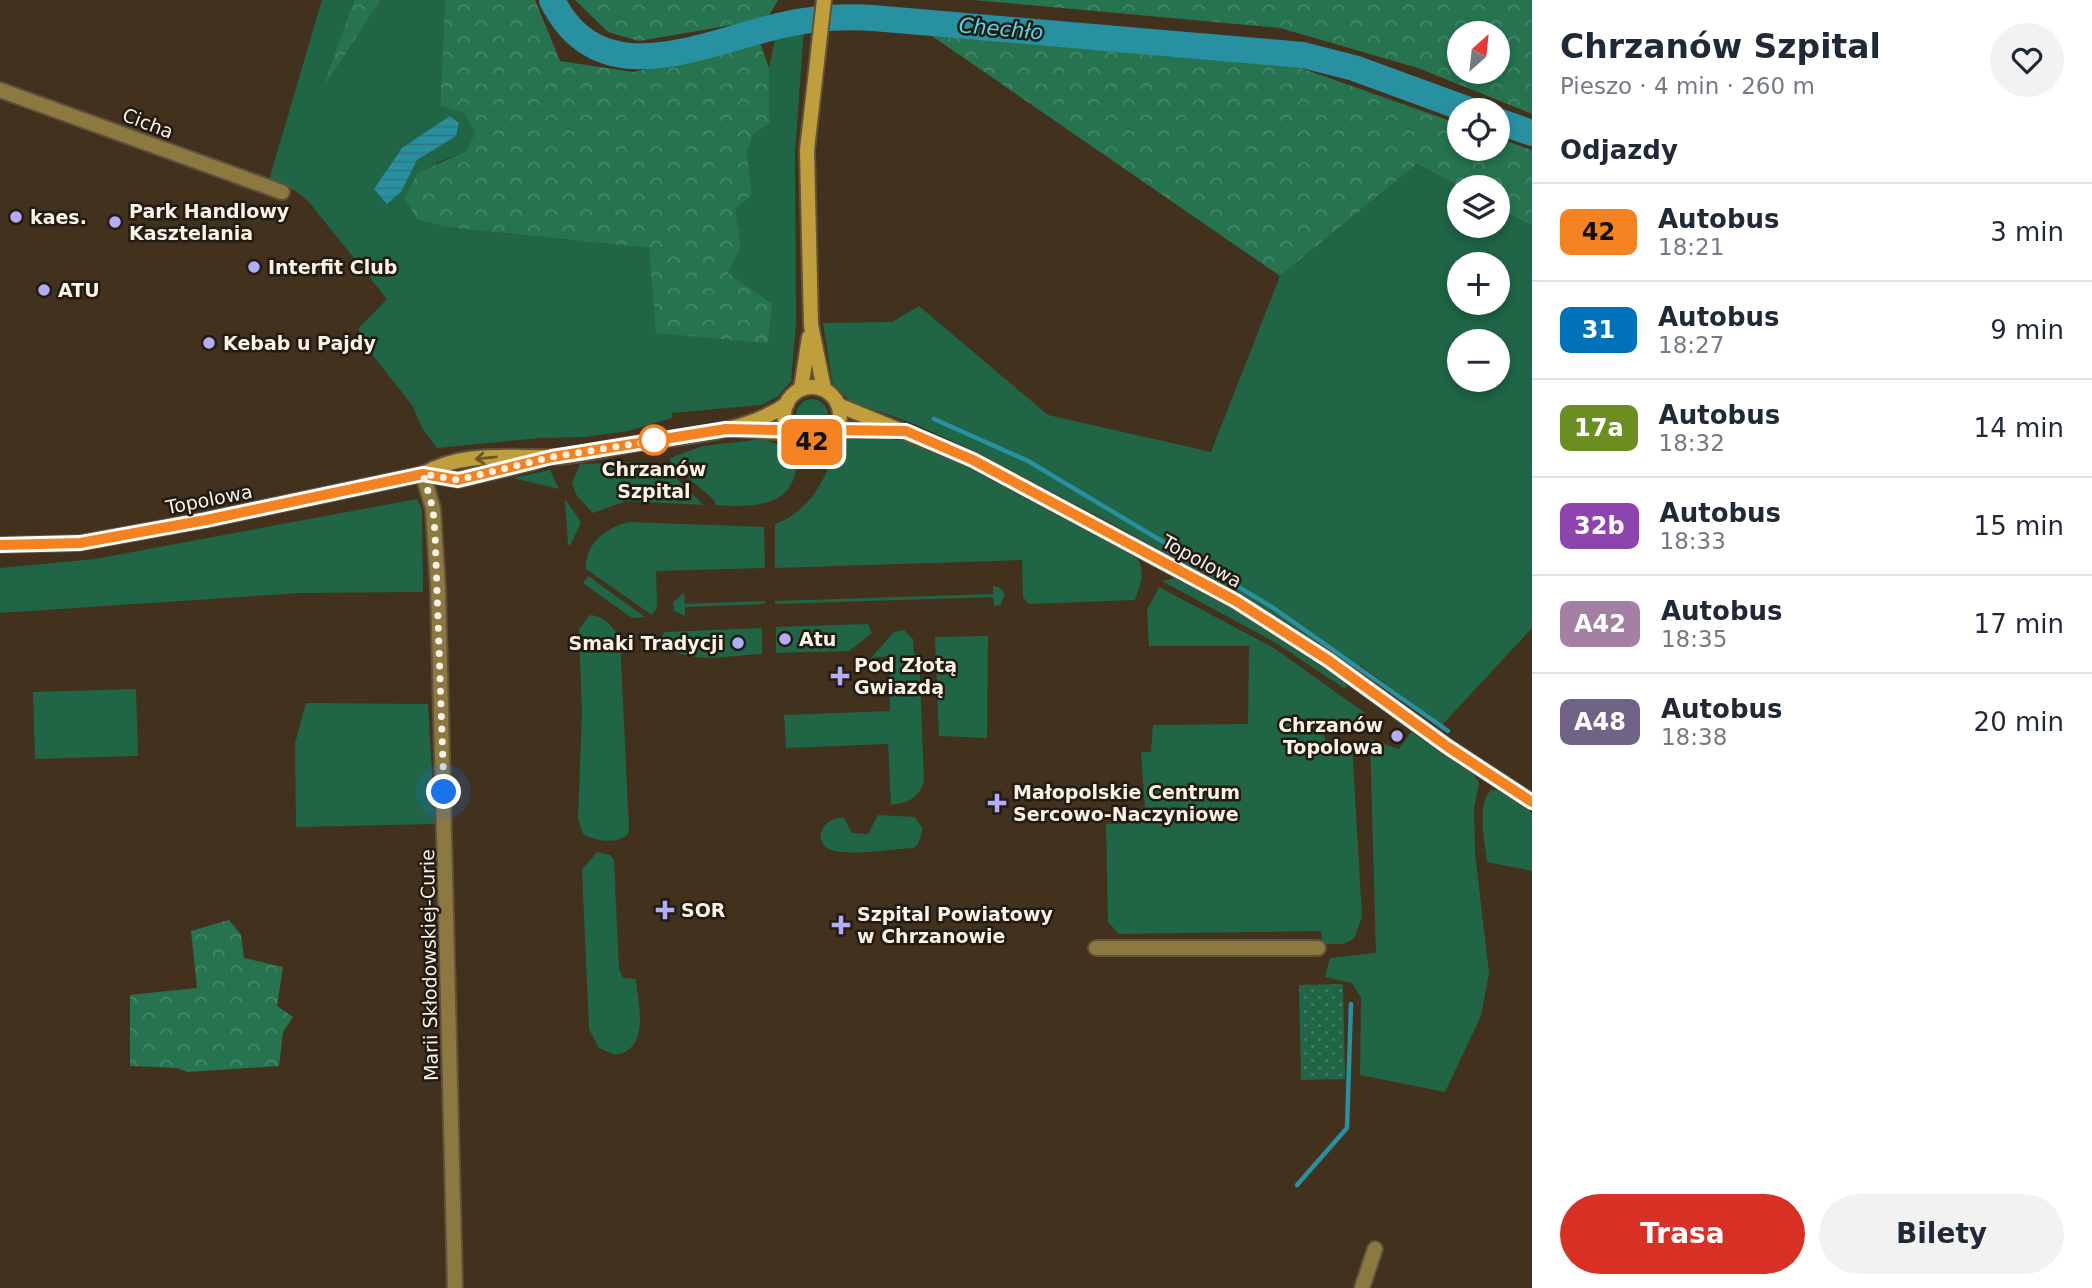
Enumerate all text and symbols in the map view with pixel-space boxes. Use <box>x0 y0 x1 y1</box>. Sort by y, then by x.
water label: Chechło <box>958 13 1044 45</box>
north arrow <box>1447 21 1510 84</box>
map controls <box>1447 21 1510 392</box>
button: heart <box>1990 23 2064 97</box>
text: Chrzanów Szpital <box>1560 27 1881 66</box>
text: Pieszo · 4 min · 260 m <box>1560 73 1815 99</box>
button: locate <box>1447 98 1510 161</box>
street label: Cicha <box>119 103 177 143</box>
text: Odjazdy <box>1560 135 1678 165</box>
button: layers <box>1447 175 1510 238</box>
place label: Park Handlowy Kasztelania <box>129 200 290 244</box>
text: Autobus <box>1658 204 1780 234</box>
place label: kaes. <box>30 206 87 228</box>
marker: kaes. <box>8 209 24 225</box>
marker: Park Handlowy Kasztelania <box>107 214 123 230</box>
text: 3 min <box>1990 217 2064 247</box>
text: 42 <box>1582 218 1615 246</box>
text: 18:21 <box>1658 234 1724 260</box>
button: + <box>1447 252 1510 315</box>
place label: Interfit Club <box>268 256 397 278</box>
marker: Interfit Club <box>246 259 262 275</box>
place label: ATU <box>58 279 100 301</box>
marker: ATU <box>36 282 52 298</box>
text: Autobus <box>1658 302 1780 332</box>
text: 9 min <box>1990 315 2064 345</box>
text: 31 <box>1582 316 1615 344</box>
button: − <box>1447 329 1510 392</box>
place label: Kebab u Pajdy <box>223 332 376 354</box>
text: 18:27 <box>1658 332 1724 358</box>
marker: Kebab u Pajdy <box>201 335 217 351</box>
text: Autobus <box>1659 400 1780 430</box>
text: 14 min <box>1974 413 2064 443</box>
text: 17a <box>1574 414 1624 442</box>
line badge: 42 <box>780 419 844 465</box>
marker: Chrzanów Szpital <box>639 425 669 455</box>
text: 42 <box>795 428 829 456</box>
text: 18:32 <box>1659 430 1725 456</box>
one-way arrow <box>475 451 498 464</box>
place label: Chrzanów Szpital <box>602 458 706 502</box>
street label: Topolowa <box>163 480 254 518</box>
text: Autobus <box>1660 498 1781 528</box>
text: 15 min <box>1974 511 2064 541</box>
text: 32b <box>1574 512 1625 540</box>
text: 18:33 <box>1660 528 1726 554</box>
street label: Topolowa <box>1157 530 1246 592</box>
text: Autobus <box>1661 596 1783 626</box>
text: 17 min <box>1974 609 2064 639</box>
text: A42 <box>1574 610 1626 638</box>
text: 18:35 <box>1661 626 1727 652</box>
place label: Atu <box>799 628 836 650</box>
marker: Atu <box>777 631 793 647</box>
place label: Smaki Tradycji <box>569 632 724 654</box>
marker: Smaki Tradycji <box>730 635 746 651</box>
place label: Pod Złotą Gwiazdą <box>854 654 957 698</box>
marker: Pod Złotą Gwiazdą <box>832 668 848 684</box>
text: Autobus <box>1661 694 1783 724</box>
text: 20 min <box>1974 707 2064 737</box>
text: A48 <box>1574 708 1626 736</box>
place label: Chrzanów Topolowa <box>1278 714 1383 758</box>
text: 18:38 <box>1661 724 1727 750</box>
marker: Chrzanów Topolowa <box>1389 728 1405 744</box>
your location <box>426 774 461 809</box>
place label: Małopolskie Centrum Sercowo-Naczyniowe <box>1013 781 1240 825</box>
marker: Małopolskie Centrum Sercowo-Naczyniowe <box>987 793 1007 813</box>
street label: Marii Skłodowskiej-Curie <box>416 849 442 1081</box>
place label: SOR <box>681 899 726 921</box>
marker: SOR <box>655 900 675 920</box>
place label: Szpital Powiatowy w Chrzanowie <box>857 903 1053 947</box>
marker: Szpital Powiatowy w Chrzanowie <box>831 915 851 935</box>
button: Trasa <box>1560 1194 1805 1274</box>
button: Bilety <box>1819 1194 2064 1274</box>

